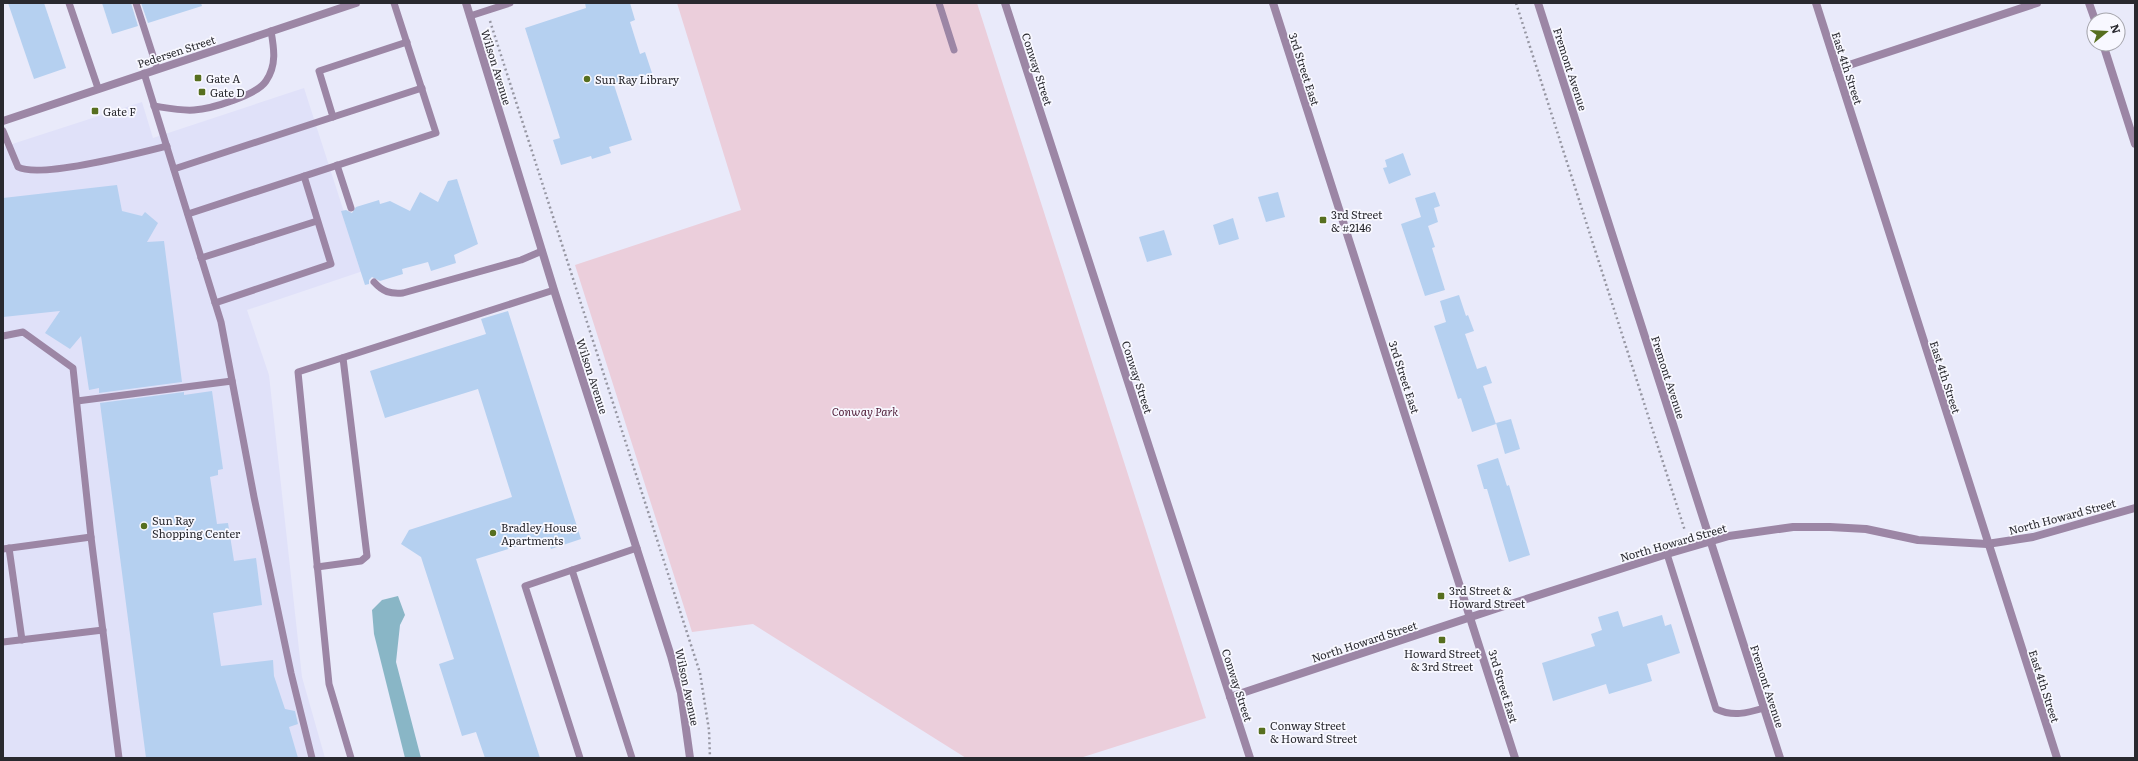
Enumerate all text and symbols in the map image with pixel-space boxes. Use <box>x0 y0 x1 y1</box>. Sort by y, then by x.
north arrow <box>2086 12 2126 52</box>
text: N <box>2107 22 2125 35</box>
street label: Fremont Avenue <box>1550 25 1592 113</box>
street label: Wilson Avenue <box>478 27 516 107</box>
street label: East 4th Street <box>1829 29 1867 107</box>
street label: 3rd Street East <box>1286 30 1324 108</box>
street label: Pedersen Street <box>135 31 218 71</box>
street label: Conway Street <box>1019 31 1057 108</box>
place label: Gate A <box>206 70 240 86</box>
place label: Sun Ray Library <box>595 71 680 87</box>
marker: Gate A <box>193 73 203 83</box>
marker: Sun Ray Library <box>582 74 592 84</box>
place label: Gate D <box>210 84 245 100</box>
marker: Gate D <box>197 87 207 97</box>
place label: Gate F <box>103 103 136 119</box>
marker: Gate F <box>90 106 100 116</box>
place label: 3rd Street & #2146 <box>1331 206 1383 235</box>
marker: 3rd Street & #2146 <box>1318 215 1328 225</box>
street label: Fremont Avenue <box>1648 333 1690 421</box>
street label: Wilson Avenue <box>573 336 613 416</box>
street label: 3rd Street East <box>1386 338 1424 416</box>
street label: East 4th Street <box>1927 338 1965 416</box>
street label: Conway Street <box>1119 339 1157 416</box>
park label: Conway Park <box>832 403 898 419</box>
street label: North Howard Street <box>2007 494 2118 538</box>
place label: Sun Ray Shopping Center <box>152 512 241 541</box>
place label: Bradley House Apartments <box>501 519 577 548</box>
street label: North Howard Street <box>1618 519 1729 565</box>
marker: Sun Ray Shopping Center <box>139 521 149 531</box>
marker: Bradley House Apartments <box>488 528 498 538</box>
place label: 3rd Street & Howard Street <box>1449 582 1526 611</box>
marker: 3rd Street & Howard Street <box>1436 591 1446 601</box>
street label: North Howard Street <box>1309 616 1419 666</box>
marker: Howard Street & 3rd Street <box>1437 635 1447 645</box>
street label: Fremont Avenue <box>1747 642 1789 730</box>
place label: Howard Street & 3rd Street <box>1404 645 1481 674</box>
street label: Wilson Avenue <box>672 647 704 727</box>
street label: Conway Street <box>1219 647 1257 724</box>
street label: 3rd Street East <box>1485 647 1523 725</box>
street label: East 4th Street <box>2026 647 2064 725</box>
place label: Conway Street & Howard Street <box>1270 717 1358 746</box>
marker: Conway Street & Howard Street <box>1257 726 1267 736</box>

